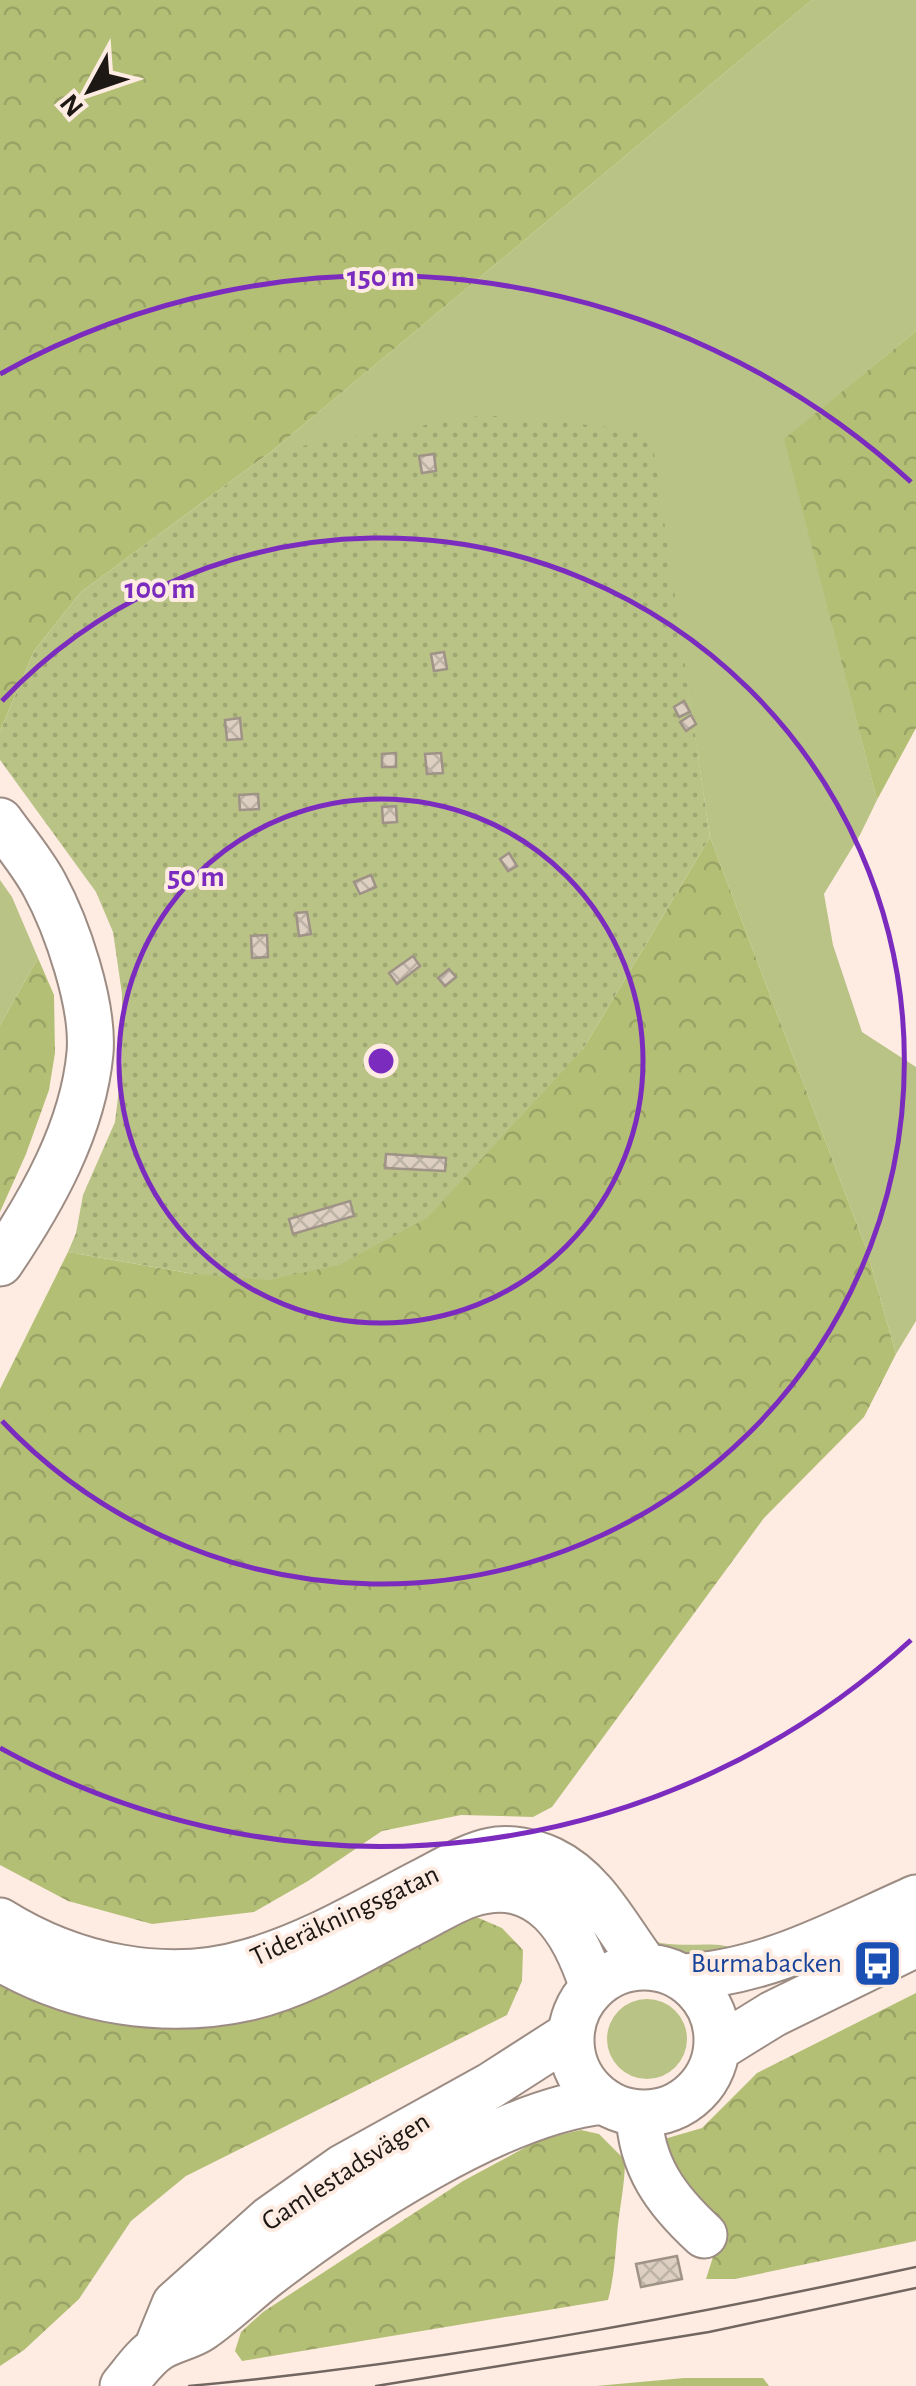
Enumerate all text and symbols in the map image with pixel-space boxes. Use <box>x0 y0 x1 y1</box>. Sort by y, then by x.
north arrow <box>40 40 140 140</box>
text: N <box>55 88 89 121</box>
text: 150 m <box>347 262 415 292</box>
text: 100 m <box>125 574 195 604</box>
text: 50 m <box>167 862 225 892</box>
centre of rings <box>363 1043 399 1079</box>
street label: Tideräkningsgatan <box>247 1860 443 1972</box>
bus stop icon: Burmabacken <box>851 1938 903 1990</box>
place label: Burmabacken <box>691 1950 842 1978</box>
street label: Gamlestadsvägen <box>257 2107 435 2237</box>

